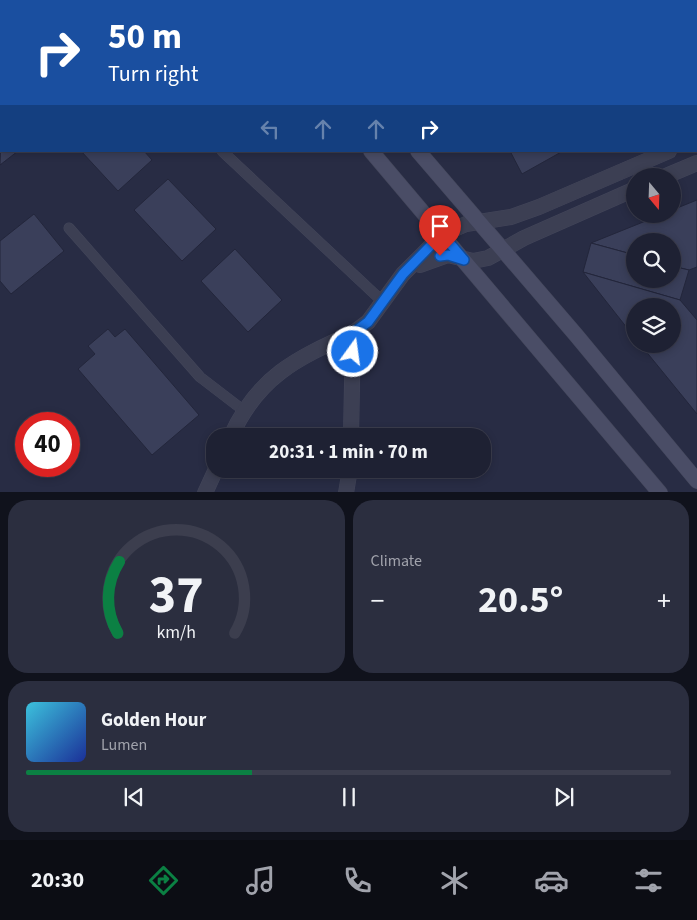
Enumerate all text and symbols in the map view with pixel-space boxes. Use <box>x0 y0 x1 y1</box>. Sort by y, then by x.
text: 50 m <box>108 12 182 62</box>
icon: right <box>25 20 90 85</box>
text: Turn right <box>108 58 198 90</box>
icon: left <box>256 115 284 143</box>
icon: ahead <box>309 115 337 143</box>
icon: ahead <box>362 115 390 143</box>
icon: right <box>415 115 443 143</box>
north arrow <box>626 168 681 222</box>
map controls <box>626 168 681 353</box>
pin <box>419 205 461 256</box>
icon: arrive <box>426 212 454 240</box>
button: search <box>626 233 681 288</box>
button: layers <box>626 298 681 353</box>
position arrow <box>326 325 378 377</box>
speed limit sign: 40 <box>15 412 80 477</box>
text: 20:31 · 1 min · 70 m <box>269 439 428 466</box>
text: Climate <box>371 550 422 572</box>
text: 37 <box>149 559 204 633</box>
text: 20.5° <box>478 573 563 627</box>
text: − <box>371 581 384 621</box>
text: + <box>657 581 671 621</box>
text: km/h <box>156 620 196 645</box>
text: Golden Hour <box>101 707 206 734</box>
text: Lumen <box>101 734 147 756</box>
icon: previous <box>120 783 148 811</box>
icon: pause <box>335 783 363 811</box>
icon: next <box>550 783 578 811</box>
icon: directions <box>146 863 181 898</box>
icon: music <box>243 863 278 898</box>
icon: phone <box>340 863 375 898</box>
icon: climate <box>437 863 472 898</box>
icon: car <box>534 863 569 898</box>
icon: filters <box>631 863 666 898</box>
text: 20:30 <box>31 864 84 896</box>

